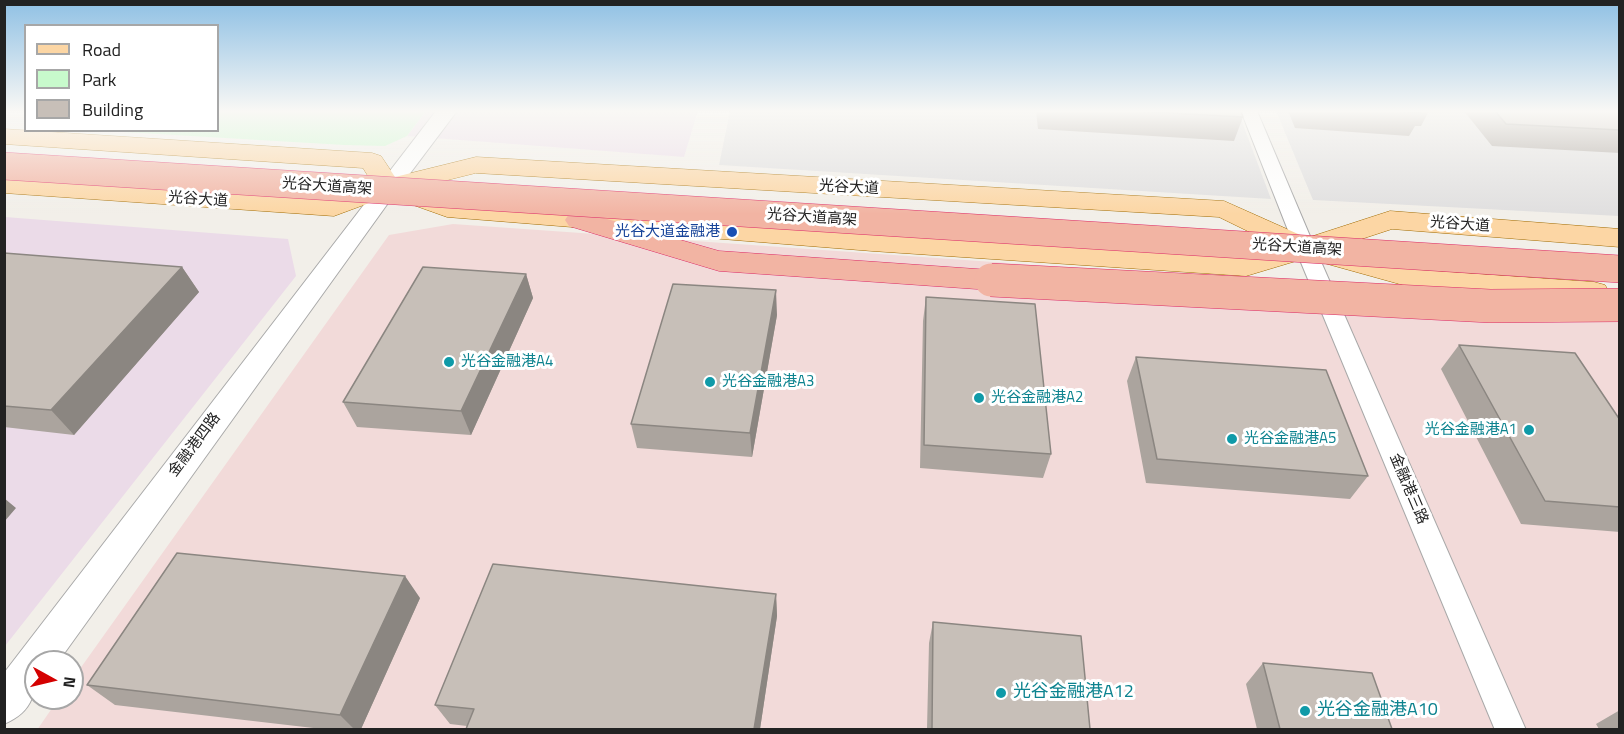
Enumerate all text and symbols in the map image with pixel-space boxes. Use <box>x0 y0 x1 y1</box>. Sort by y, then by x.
legend <box>24 24 219 132</box>
text: Road <box>82 36 121 63</box>
text: Park <box>82 66 116 93</box>
text: Building <box>82 96 143 123</box>
street label: 光谷大道高架 <box>281 175 373 199</box>
street label: 光谷大道 <box>819 177 879 199</box>
street label: 光谷大道 <box>167 189 229 211</box>
street label: 光谷大道高架 <box>766 206 858 230</box>
street label: 光谷大道 <box>1429 214 1491 236</box>
place label: 光谷大道金融港 <box>615 223 720 241</box>
marker: 光谷大道金融港 <box>725 225 739 239</box>
street label: 光谷大道高架 <box>1251 236 1343 260</box>
place label: 光谷金融港A4 <box>461 353 553 371</box>
marker: 光谷金融港A4 <box>442 355 456 369</box>
place label: 光谷金融港A3 <box>722 373 814 391</box>
marker: 光谷金融港A3 <box>703 375 717 389</box>
place label: 光谷金融港A2 <box>991 389 1083 407</box>
marker: 光谷金融港A2 <box>972 391 986 405</box>
street label: 金融港四路 <box>165 410 225 480</box>
place label: 光谷金融港A1 <box>1425 421 1517 439</box>
marker: 光谷金融港A1 <box>1522 423 1536 437</box>
place label: 光谷金融港A5 <box>1244 430 1336 448</box>
marker: 光谷金融港A5 <box>1225 432 1239 446</box>
street label: 金融港三路 <box>1385 451 1431 527</box>
north arrow <box>24 650 84 710</box>
text: N <box>57 675 82 689</box>
place label: 光谷金融港A12 <box>1013 682 1134 704</box>
marker: 光谷金融港A12 <box>994 686 1008 700</box>
place label: 光谷金融港A10 <box>1317 700 1438 722</box>
marker: 光谷金融港A10 <box>1298 704 1312 718</box>

